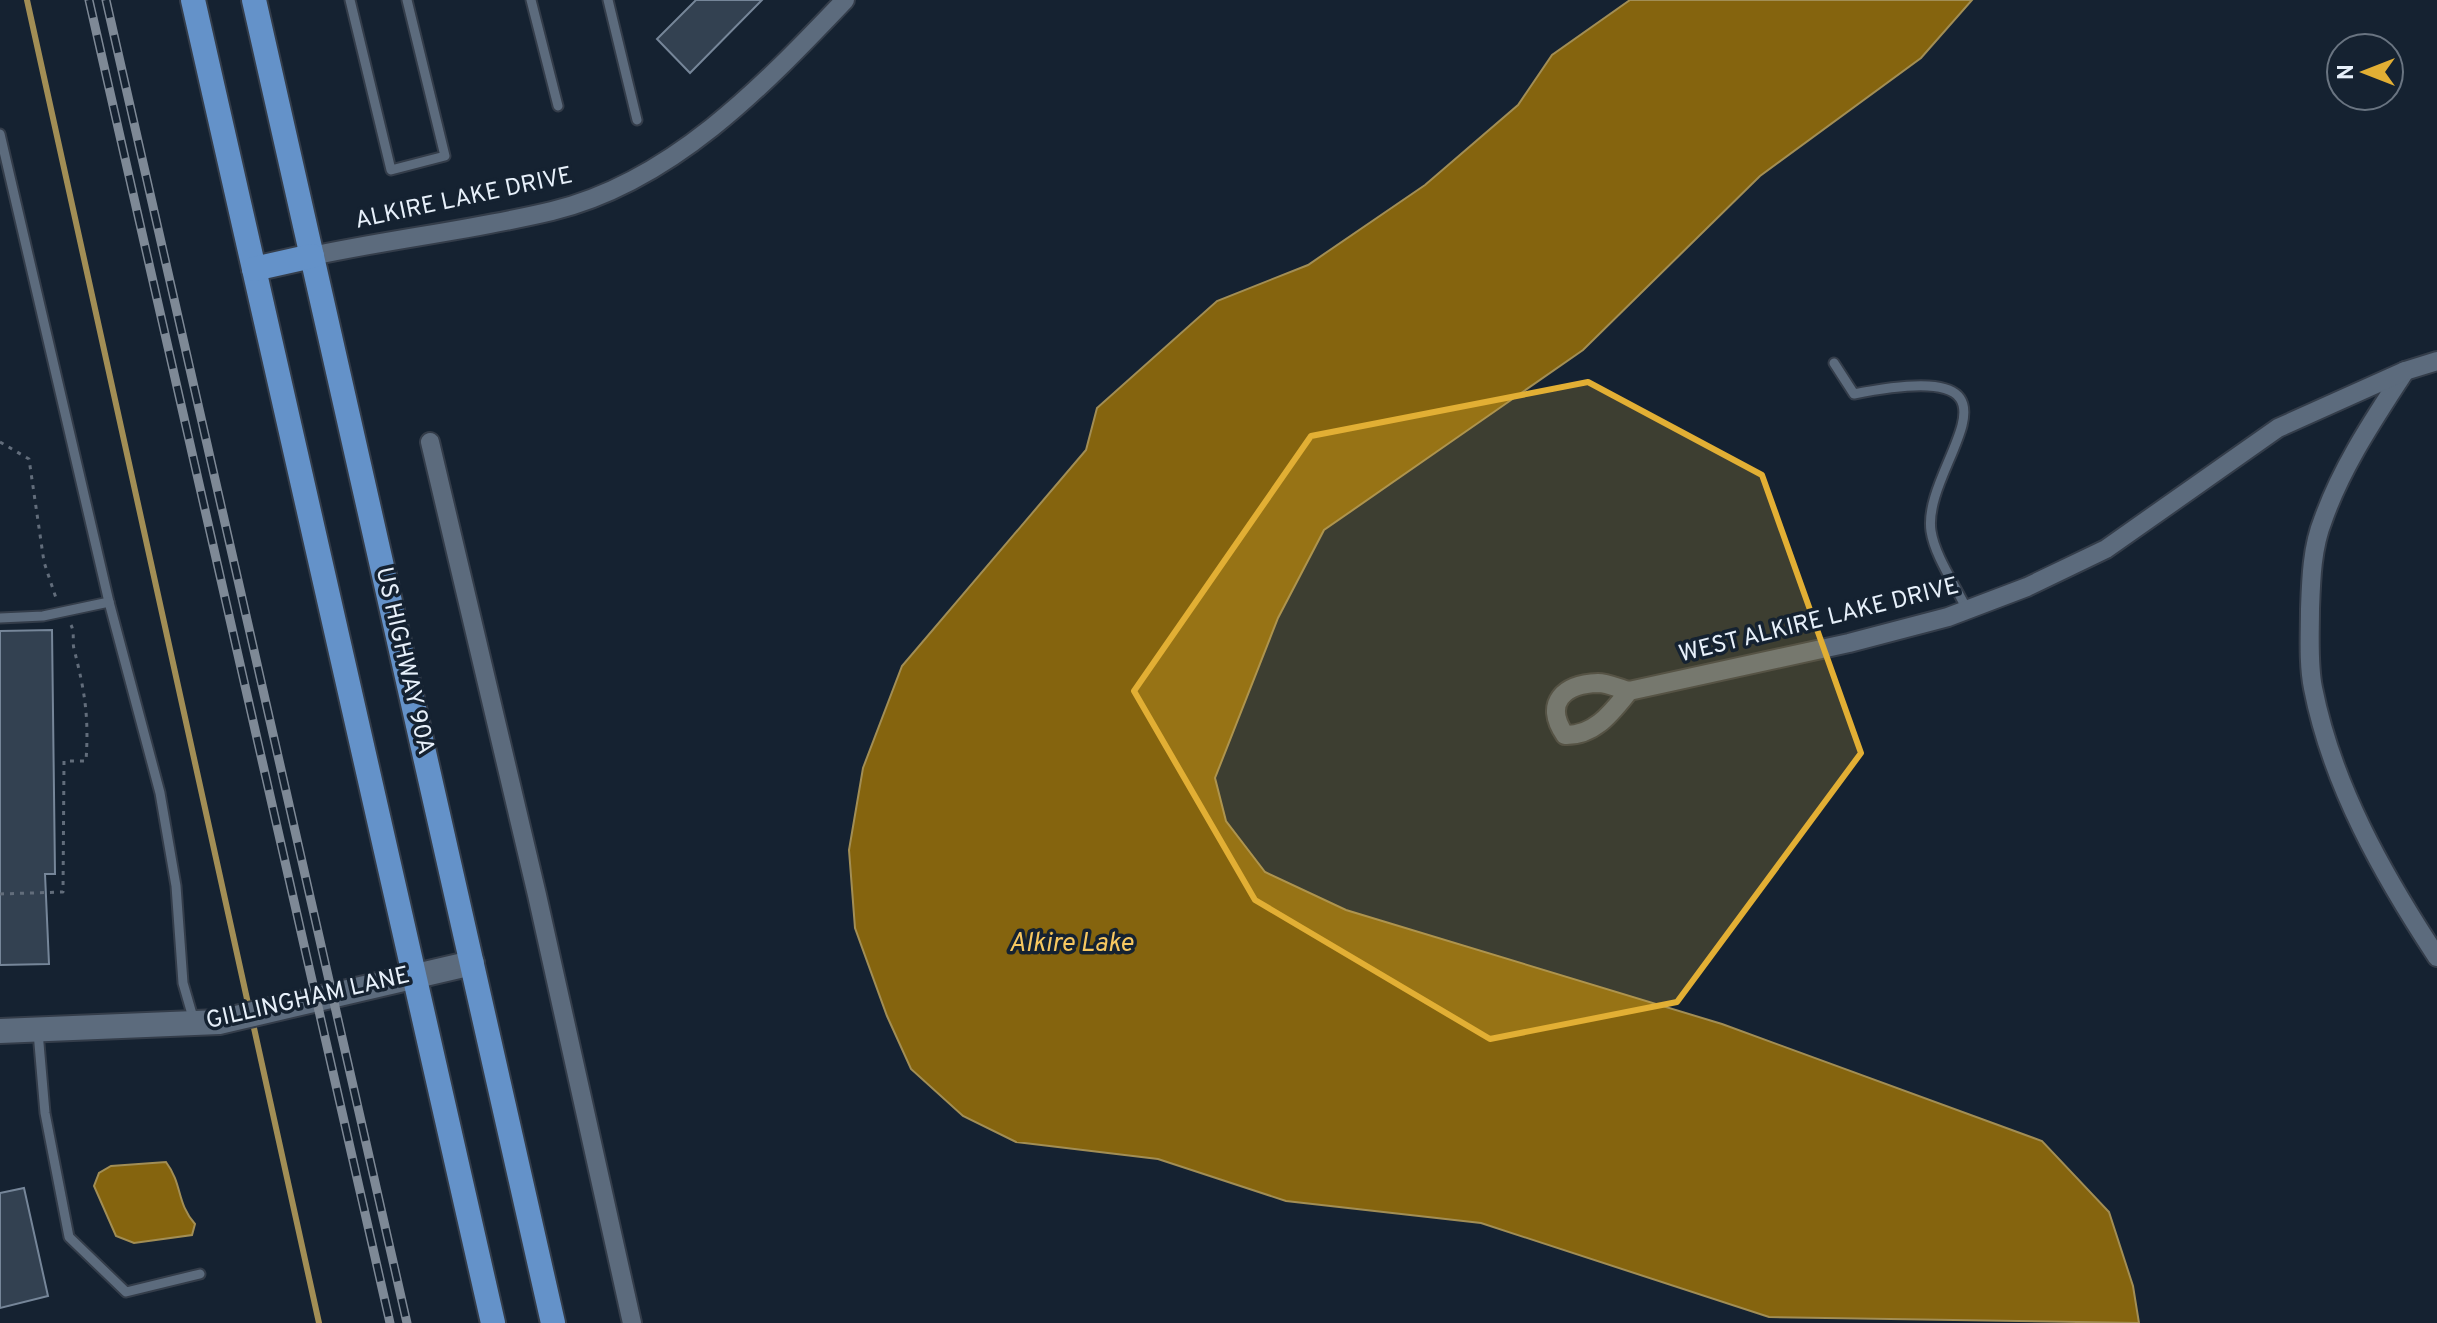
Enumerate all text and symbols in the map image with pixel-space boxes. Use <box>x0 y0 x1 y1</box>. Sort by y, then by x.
north arrow <box>2325 32 2405 112</box>
text: N <box>2334 64 2361 80</box>
street label: ALKIRE LAKE DRIVE <box>352 161 576 237</box>
street label: US HIGHWAY 90A <box>368 564 440 758</box>
street label: WEST ALKIRE LAKE DRIVE <box>1676 572 1962 670</box>
water label: Alkire Lake <box>1009 928 1134 961</box>
street label: GILLINGHAM LANE <box>203 961 413 1037</box>

